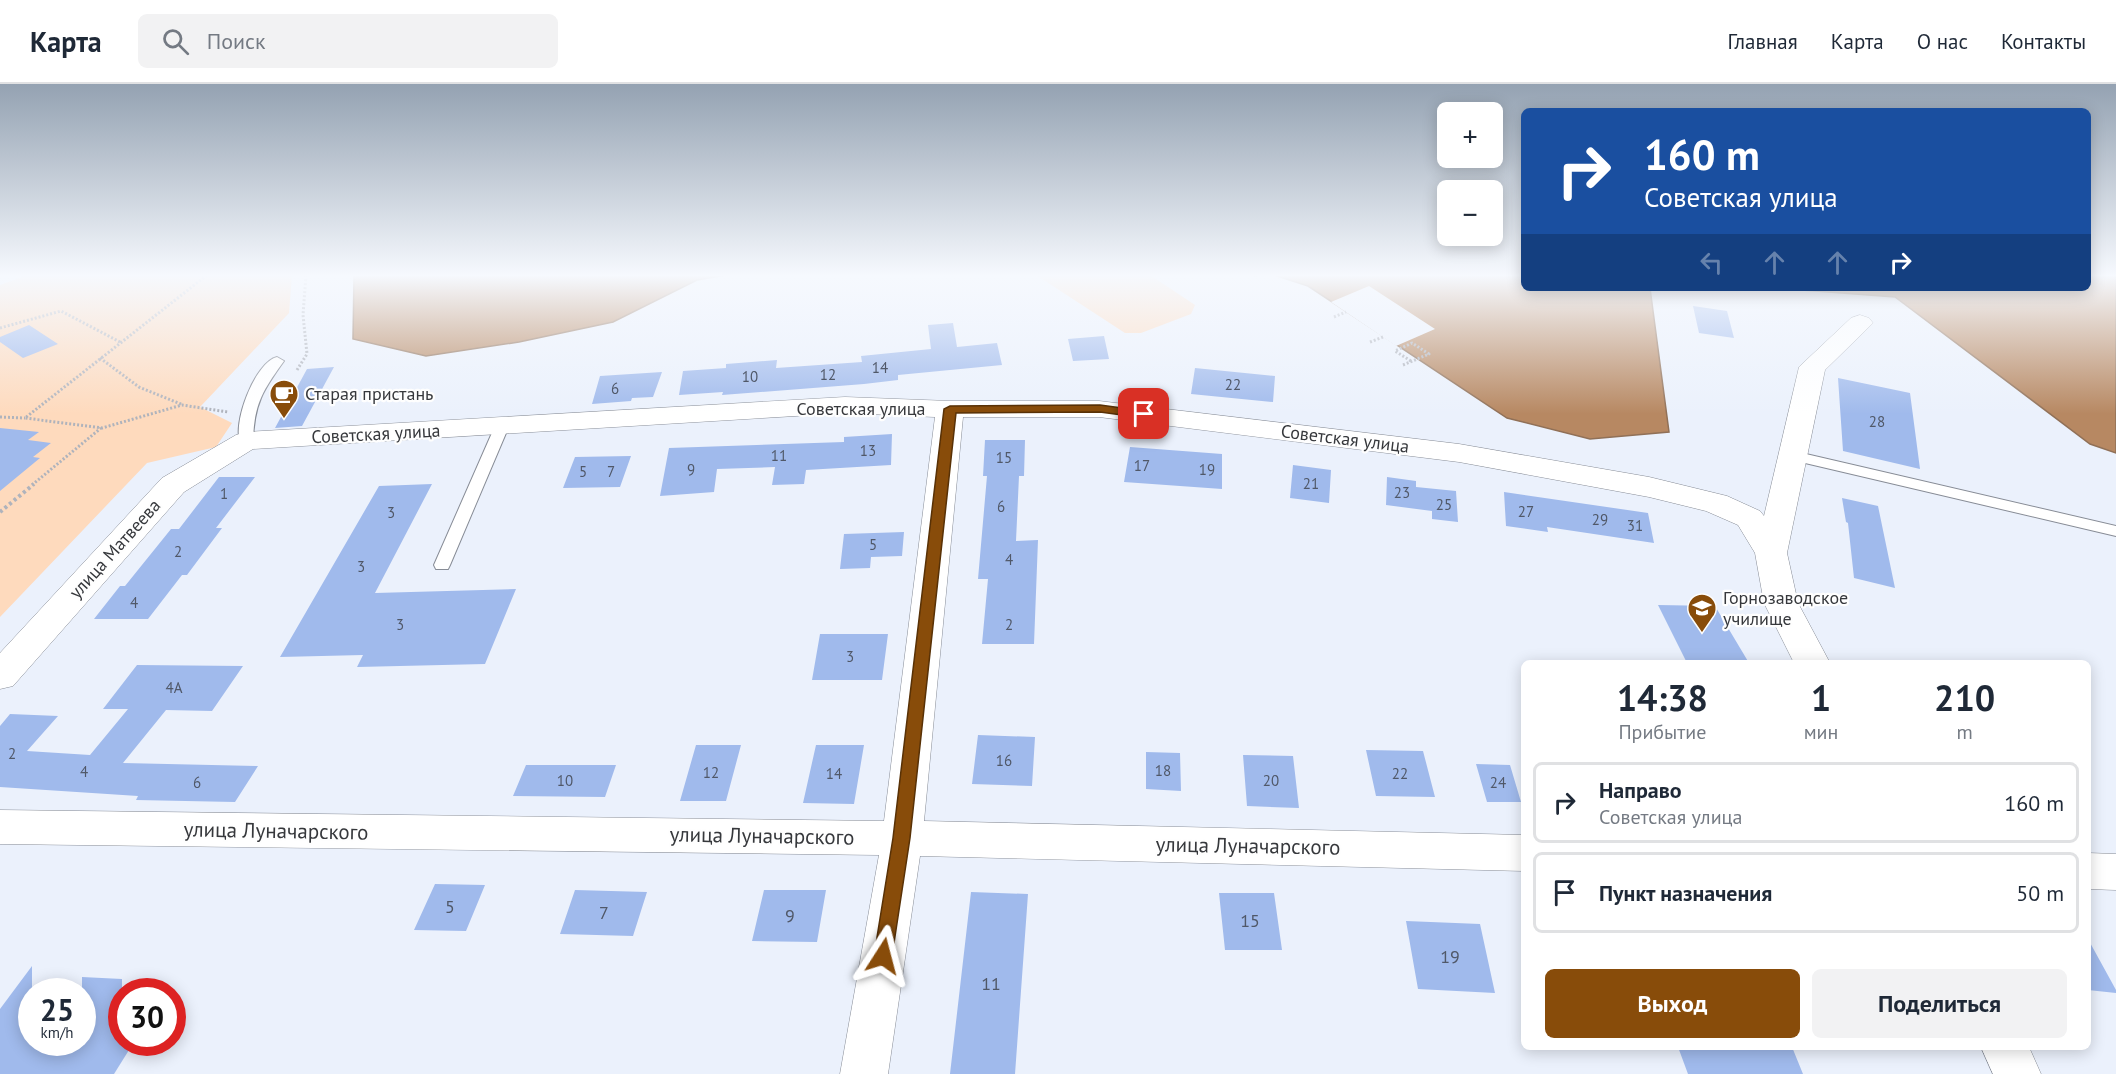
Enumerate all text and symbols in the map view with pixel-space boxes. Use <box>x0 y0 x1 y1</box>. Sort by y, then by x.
search box <box>138 14 558 68</box>
text: Карта <box>30 23 102 60</box>
icon: search <box>159 25 192 58</box>
text: Поиск <box>207 27 266 55</box>
text: Главная <box>1727 28 1798 55</box>
text: Карта <box>1831 28 1884 55</box>
text: О нас <box>1917 28 1968 55</box>
text: Контакты <box>2001 28 2086 55</box>
map controls <box>1437 102 1503 246</box>
button: + <box>1437 102 1503 168</box>
text: 160 m <box>1644 127 1760 182</box>
icon: right <box>1545 132 1623 210</box>
button: − <box>1437 180 1503 246</box>
text: Советская улица <box>1644 180 1838 214</box>
icon: left <box>1695 246 1728 279</box>
icon: ahead <box>1758 246 1791 279</box>
icon: ahead <box>1821 246 1854 279</box>
icon: right <box>1884 246 1917 279</box>
house number: 14 <box>872 358 888 377</box>
house number: 12 <box>820 365 836 384</box>
house number: 10 <box>742 367 758 386</box>
house number: 22 <box>1225 375 1241 394</box>
cafe icon: Старая пристань <box>268 378 300 420</box>
house number: 6 <box>611 379 619 398</box>
place label: Старая пристань <box>305 382 433 405</box>
pin <box>1118 388 1169 439</box>
street label: Советская улица <box>796 397 926 420</box>
icon: arrive <box>1127 397 1160 430</box>
house number: 28 <box>1869 412 1885 431</box>
street label: Советская улица <box>311 419 441 448</box>
street label: Советская улица <box>1280 419 1411 458</box>
house number: 13 <box>860 441 876 460</box>
house number: 11 <box>771 446 787 465</box>
house number: 15 <box>996 448 1012 467</box>
house number: 17 <box>1134 456 1150 475</box>
house number: 9 <box>687 460 695 479</box>
house number: 19 <box>1199 460 1215 479</box>
house number: 5 <box>579 462 587 481</box>
house number: 7 <box>607 462 615 481</box>
house number: 21 <box>1303 474 1319 493</box>
house number: 23 <box>1394 483 1410 502</box>
house number: 1 <box>220 484 228 503</box>
street label: улица Матвеева <box>64 494 165 603</box>
house number: 25 <box>1436 495 1452 514</box>
house number: 6 <box>997 497 1005 516</box>
house number: 27 <box>1518 502 1534 521</box>
house number: 3 <box>387 503 395 522</box>
house number: 29 <box>1592 510 1608 529</box>
house number: 31 <box>1627 516 1643 535</box>
house number: 5 <box>869 535 877 554</box>
house number: 2 <box>174 542 182 561</box>
house number: 4 <box>1005 550 1013 569</box>
house number: 3 <box>357 557 365 576</box>
place label: Горнозаводское училище <box>1723 586 1848 630</box>
school or university icon: Горнозаводское училище <box>1686 592 1718 634</box>
house number: 4 <box>130 593 138 612</box>
house number: 3 <box>396 615 404 634</box>
house number: 2 <box>1005 615 1013 634</box>
house number: 3 <box>846 647 854 666</box>
text: 14:38 <box>1617 674 1708 721</box>
text: 1 <box>1811 674 1831 721</box>
text: 210 <box>1934 674 1995 721</box>
house number: 4А <box>166 678 183 697</box>
text: Прибытие <box>1618 719 1706 745</box>
text: мин <box>1804 719 1838 745</box>
text: m <box>1957 719 1973 745</box>
house number: 2 <box>8 744 16 763</box>
house number: 16 <box>996 751 1012 770</box>
house number: 18 <box>1155 761 1171 780</box>
house number: 4 <box>80 762 88 781</box>
house number: 12 <box>703 763 719 782</box>
house number: 14 <box>826 764 842 783</box>
house number: 22 <box>1392 764 1408 783</box>
house number: 10 <box>557 771 573 790</box>
house number: 20 <box>1263 771 1279 790</box>
house number: 6 <box>193 773 201 792</box>
house number: 24 <box>1490 773 1506 792</box>
text: Направо <box>1599 776 1682 804</box>
icon: right <box>1548 786 1581 819</box>
text: 160 m <box>2004 789 2064 817</box>
text: Советская улица <box>1599 804 1742 830</box>
street label: улица Луначарского <box>183 815 369 846</box>
street label: улица Луначарского <box>669 820 855 851</box>
street label: улица Луначарского <box>1155 830 1341 861</box>
icon: arrive <box>1548 876 1581 909</box>
text: Пункт назначения <box>1599 879 1772 907</box>
text: 50 m <box>2016 879 2064 907</box>
house number: 5 <box>445 895 455 918</box>
house number: 7 <box>599 901 609 924</box>
house number: 9 <box>785 904 795 927</box>
house number: 15 <box>1240 909 1260 932</box>
position arrow <box>851 924 915 988</box>
house number: 19 <box>1440 945 1460 968</box>
button: Выход <box>1545 969 1800 1038</box>
button: Поделиться <box>1812 969 2067 1038</box>
house number: 11 <box>981 972 1001 995</box>
speed limit sign: 30 <box>108 978 186 1056</box>
text: 25 <box>40 990 74 1029</box>
text: km/h <box>41 1023 73 1042</box>

